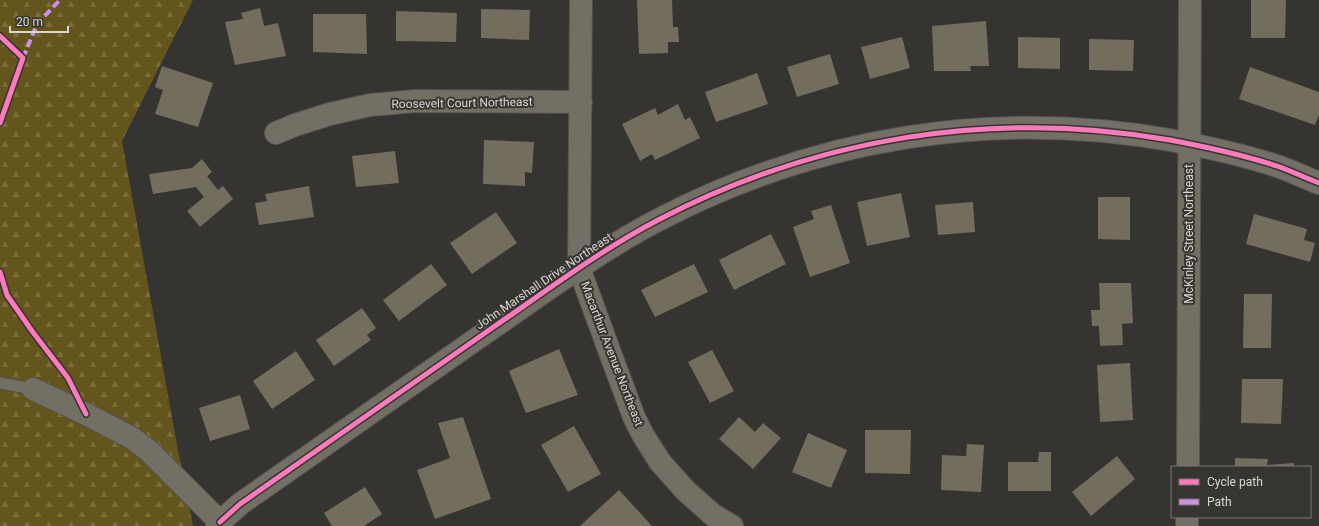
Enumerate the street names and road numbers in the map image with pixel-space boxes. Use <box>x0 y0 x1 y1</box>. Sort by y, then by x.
street label: Roosevelt Court Northeast <box>391 95 533 111</box>
street label: McKinley Street Northeast <box>1182 164 1196 304</box>
street label: John Marshall Drive Northeast <box>473 230 615 332</box>
street label: Macarthur Avenue Northeast <box>578 280 646 428</box>

